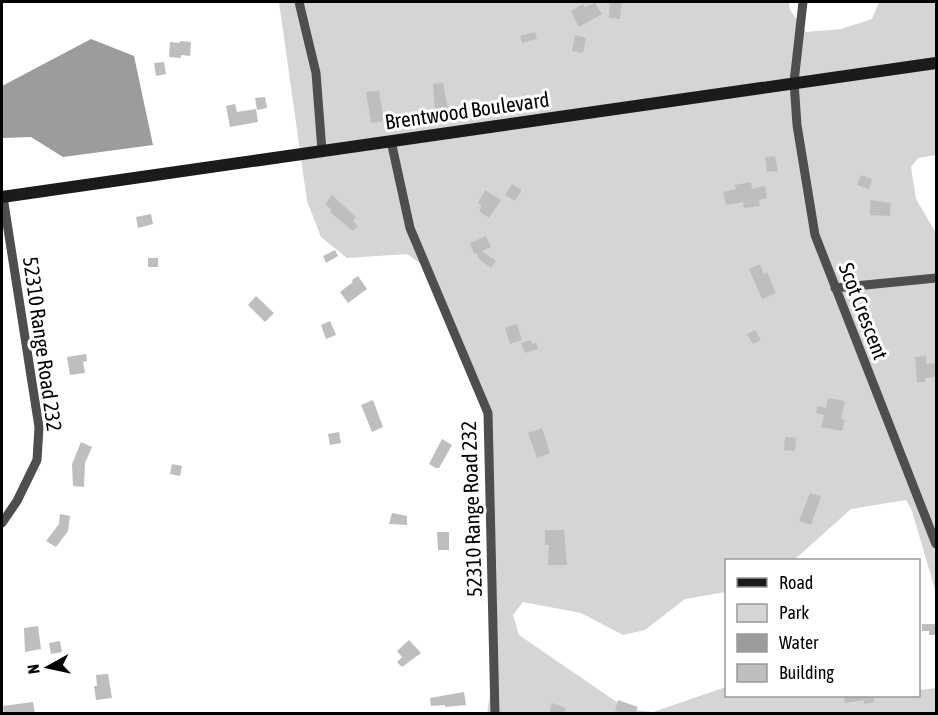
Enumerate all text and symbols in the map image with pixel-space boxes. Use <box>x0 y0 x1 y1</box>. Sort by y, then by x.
street label: Brentwood Boulevard <box>383 87 551 133</box>
street label: 52310 Range Road 232 <box>19 255 67 433</box>
street label: Scot Crescent <box>835 259 893 363</box>
street label: 52310 Range Road 232 <box>456 420 486 598</box>
legend <box>725 559 920 697</box>
text: Road <box>779 572 813 593</box>
text: Park <box>779 602 809 623</box>
text: Water <box>779 632 819 653</box>
north arrow <box>18 637 78 697</box>
text: Building <box>779 662 834 683</box>
text: N <box>24 663 43 675</box>

